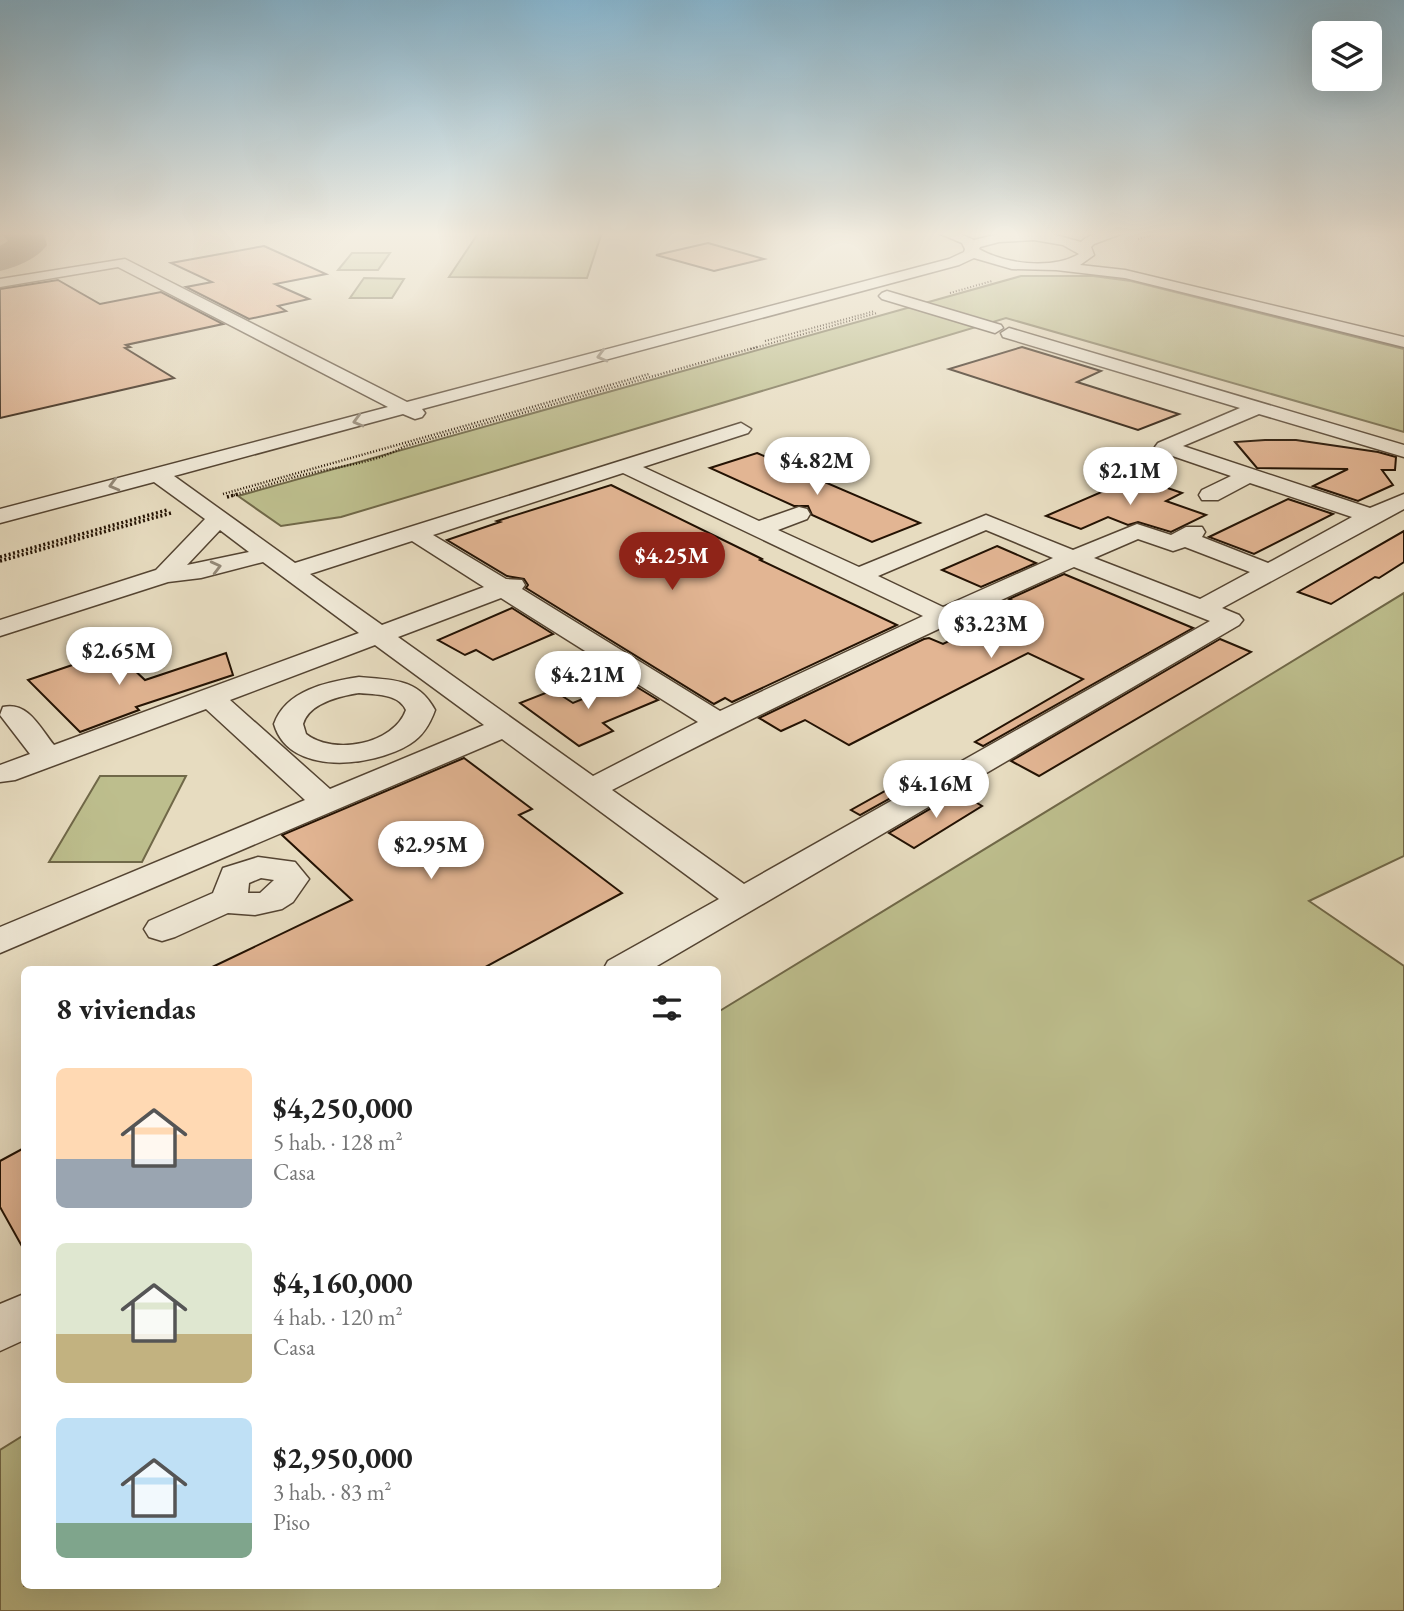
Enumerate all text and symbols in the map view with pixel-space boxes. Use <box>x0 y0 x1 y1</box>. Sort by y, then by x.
map controls <box>1312 21 1382 91</box>
button: layers <box>1312 21 1382 91</box>
one-way arrow <box>596 348 608 362</box>
one-way arrow <box>352 413 364 427</box>
pin: $4.82M <box>760 438 874 497</box>
text: $4.82M <box>780 445 854 475</box>
pin: $2.1M <box>1081 448 1179 507</box>
text: $2.1M <box>1099 455 1161 485</box>
one-way arrow <box>109 477 121 491</box>
pin: $4.25M <box>615 532 729 592</box>
text: $4.25M <box>635 540 709 570</box>
one-way arrow <box>210 561 222 575</box>
pin: $3.23M <box>934 600 1048 660</box>
text: $3.23M <box>954 608 1028 638</box>
pin: $2.65M <box>62 628 176 687</box>
text: $2.65M <box>82 635 156 665</box>
pin: $4.21M <box>531 652 645 711</box>
text: $4.21M <box>551 659 625 689</box>
pin: $4.16M <box>879 760 993 820</box>
text: $4.16M <box>899 768 973 798</box>
pin: $2.95M <box>374 822 488 881</box>
text: $2.95M <box>394 829 468 859</box>
text: 8 viviendas <box>56 989 196 1028</box>
icon: filters <box>648 989 686 1027</box>
text: $4,250,000 <box>273 1088 413 1127</box>
icon: home <box>112 1096 196 1180</box>
text: 5 hab. · 128 m² <box>273 1127 403 1157</box>
text: Casa <box>273 1157 315 1187</box>
text: $4,160,000 <box>273 1263 413 1302</box>
icon: home <box>112 1271 196 1355</box>
text: 4 hab. · 120 m² <box>273 1302 403 1332</box>
text: Casa <box>273 1332 315 1362</box>
text: $2,950,000 <box>273 1438 413 1477</box>
icon: home <box>112 1446 196 1530</box>
text: 3 hab. · 83 m² <box>273 1477 392 1507</box>
text: Piso <box>273 1507 310 1537</box>

